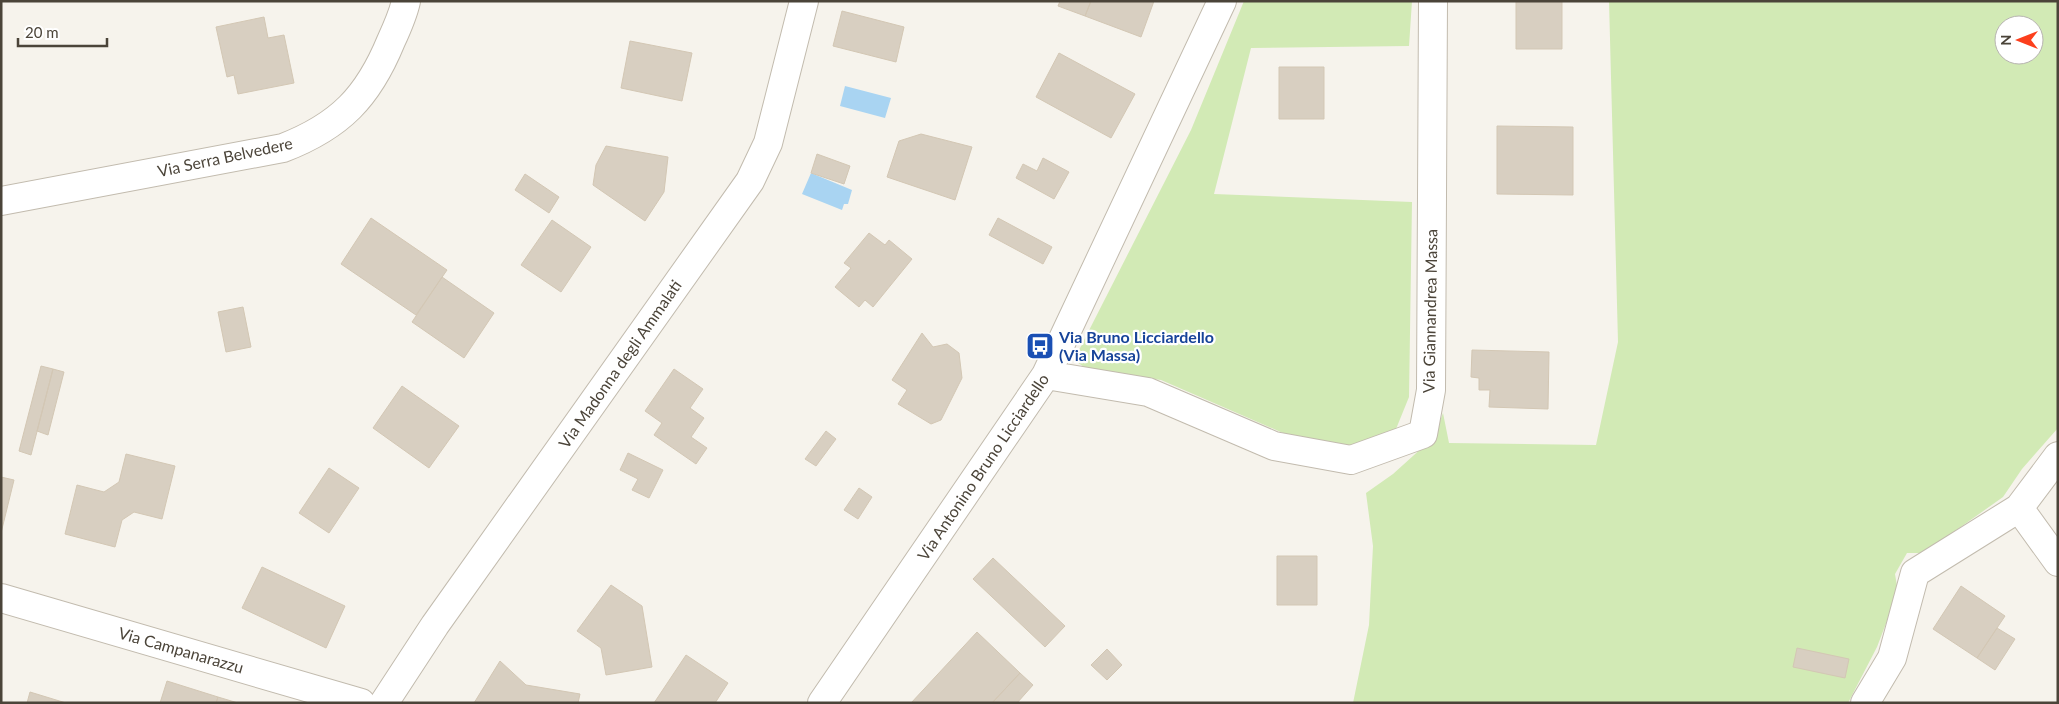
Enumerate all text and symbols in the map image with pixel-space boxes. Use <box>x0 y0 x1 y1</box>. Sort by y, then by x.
scale bar <box>18 15 106 47</box>
north arrow <box>1994 15 2044 65</box>
text: 20 m <box>25 23 59 41</box>
text: N <box>1997 35 2014 45</box>
street label: Via Serra Belvedere <box>156 133 294 180</box>
street label: Via Giannandrea Massa <box>1419 229 1440 393</box>
street label: Via Madonna degli Ammalati <box>554 276 685 451</box>
place label: Via Bruno Licciardello (Via Massa) <box>1058 327 1214 364</box>
bus stop icon: Via Bruno Licciardello (Via Massa) <box>1025 331 1055 361</box>
street label: Via Antonino Bruno Licciardello <box>913 370 1052 564</box>
street label: Via Campanarazzu <box>116 623 246 676</box>

